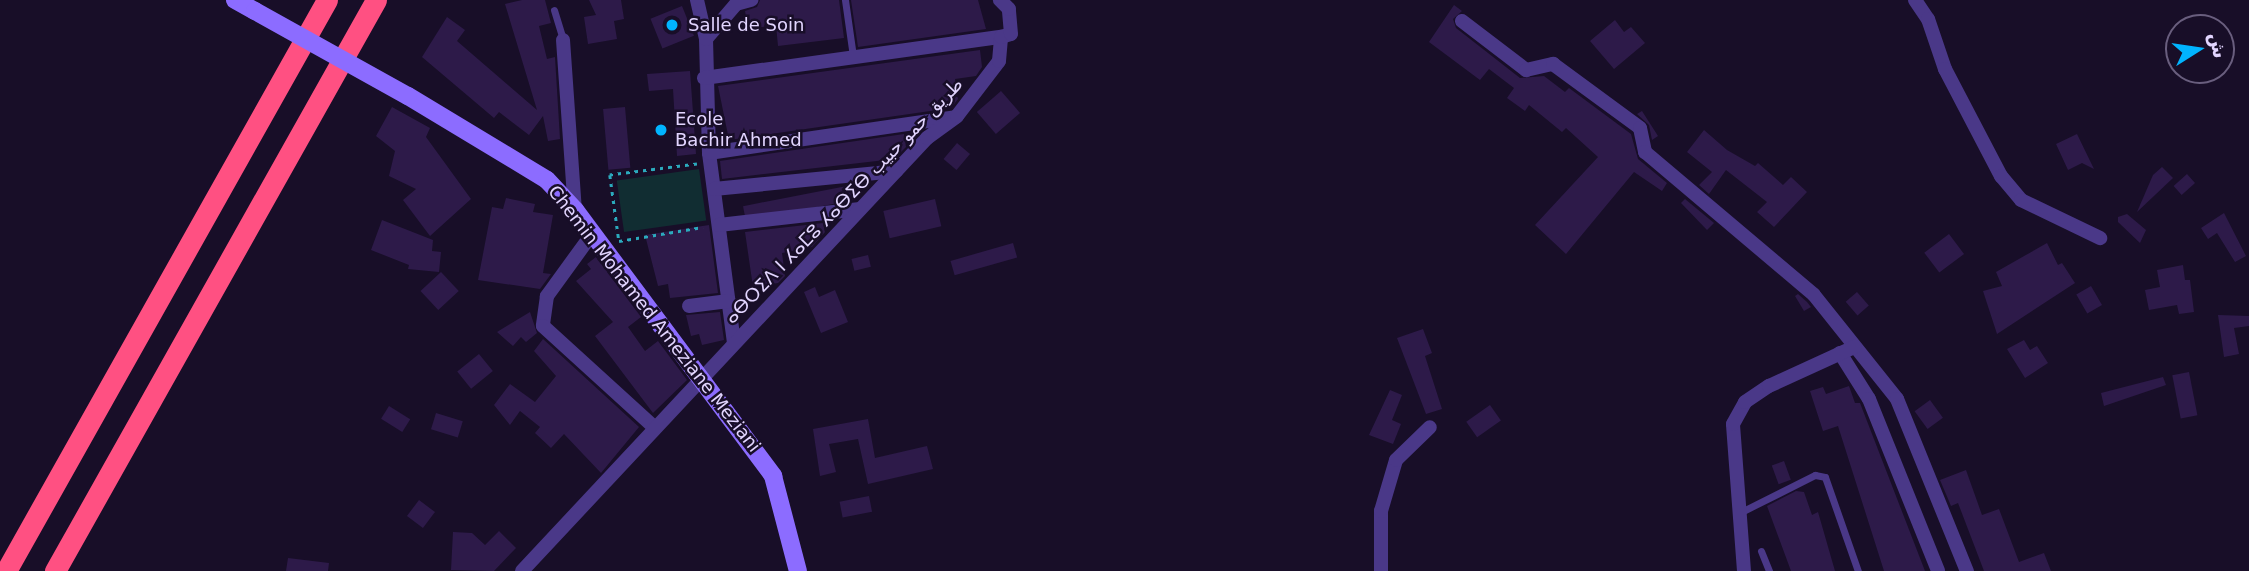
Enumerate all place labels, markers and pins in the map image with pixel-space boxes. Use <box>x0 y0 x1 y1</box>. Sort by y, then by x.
place label: Salle de Soin <box>688 14 804 36</box>
marker: Salle de Soin <box>662 15 682 35</box>
place label: Ecole Bachir Ahmed <box>675 109 802 152</box>
marker: Ecole Bachir Ahmed <box>653 122 669 138</box>

